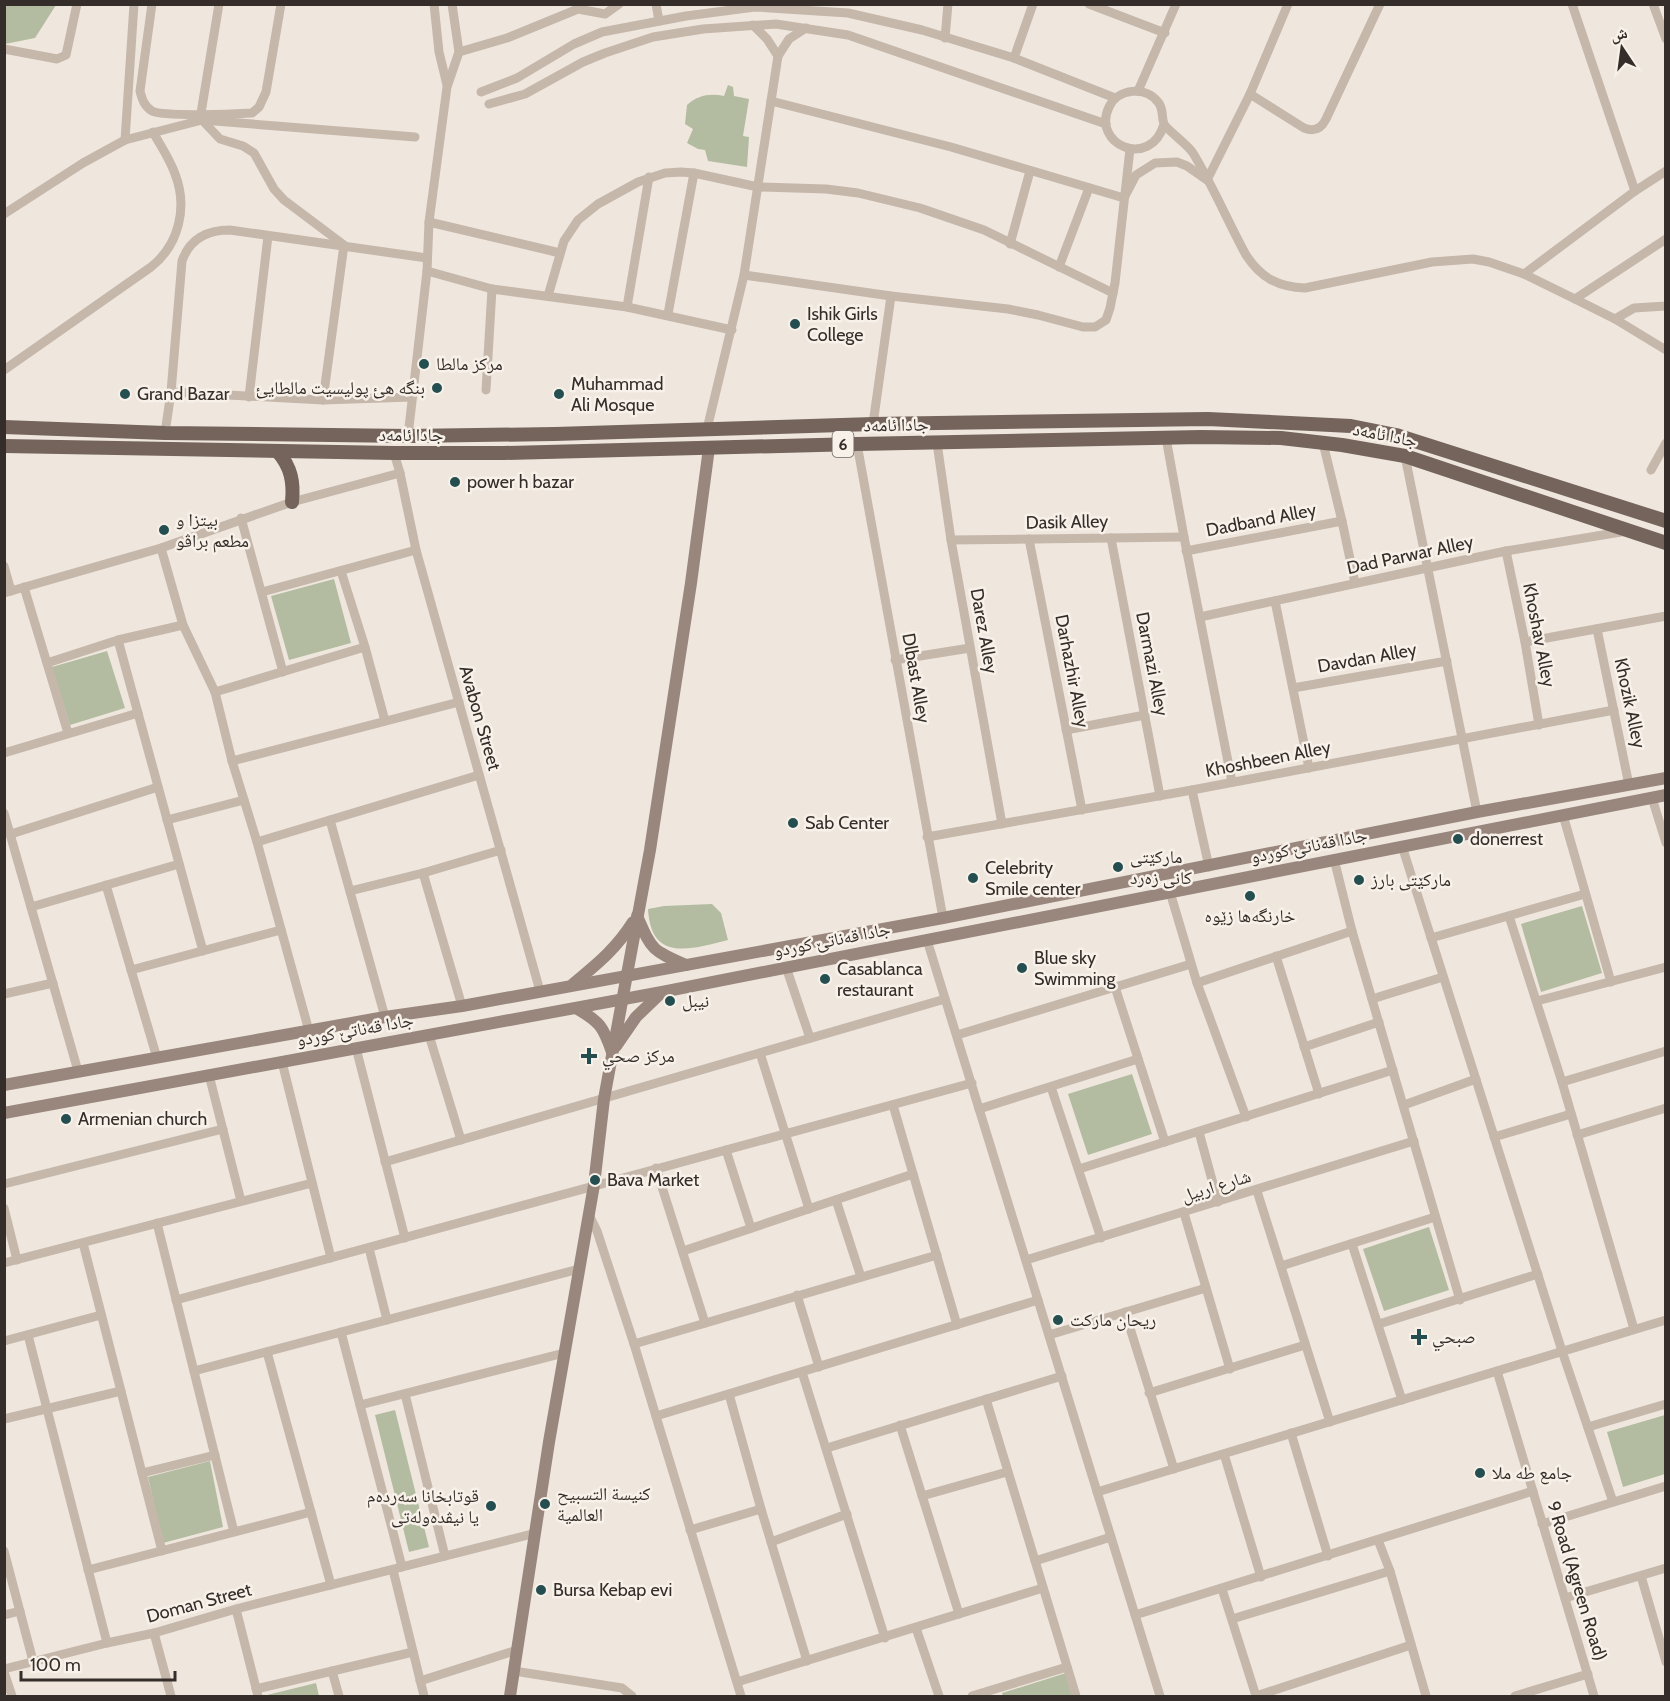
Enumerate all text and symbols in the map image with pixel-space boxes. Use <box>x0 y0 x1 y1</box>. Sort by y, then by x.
north arrow <box>1592 18 1652 78</box>
text: ش <box>1608 23 1629 45</box>
place label: Ishik Girls College <box>807 303 878 346</box>
marker: Ishik Girls College <box>788 317 802 331</box>
place label: مركز مالطا <box>436 353 503 375</box>
marker: مركز مالطا <box>417 357 431 371</box>
place label: Muhammad Ali Mosque <box>571 373 663 416</box>
place label: بنگه هئ پوليسيت مالطايئ <box>256 377 425 399</box>
marker: بنگه هئ پوليسيت مالطايئ <box>430 381 444 395</box>
place label: Grand Bazar <box>137 383 230 405</box>
marker: Grand Bazar <box>118 387 132 401</box>
marker: Muhammad Ali Mosque <box>552 387 566 401</box>
street label: جادا ئامەد <box>863 413 929 437</box>
street label: جادا ئامەد <box>1351 418 1419 452</box>
street label: جادا ئامەد <box>378 424 444 446</box>
road number: 6 <box>832 431 854 457</box>
place label: power h bazar <box>467 471 574 493</box>
marker: power h bazar <box>448 475 462 489</box>
street label: Dadband Alley <box>1204 499 1318 541</box>
place label: بيتزا و مطعم براڤو <box>176 509 249 553</box>
street label: Dasik Alley <box>1026 510 1108 534</box>
marker: بيتزا و مطعم براڤو <box>157 523 171 537</box>
street label: Dad Parwar Alley <box>1345 531 1475 579</box>
street label: Khoshav Alley <box>1518 581 1560 689</box>
street label: Darez Alley <box>966 587 1002 675</box>
street label: Darmazi Alley <box>1131 610 1173 718</box>
street label: Darhazhir Alley <box>1050 612 1094 730</box>
street label: Dlbast Alley <box>897 631 935 725</box>
street label: Davdan Alley <box>1316 638 1418 678</box>
street label: Khozik Alley <box>1610 656 1650 750</box>
street label: Avabon Street <box>455 663 505 773</box>
street label: Khoshbeen Alley <box>1203 736 1333 782</box>
place label: Sab Center <box>805 812 889 834</box>
marker: Sab Center <box>786 816 800 830</box>
street label: جادا قەناتێ کوردو <box>1249 824 1369 868</box>
place label: donerrest <box>1470 828 1543 850</box>
marker: donerrest <box>1451 832 1465 846</box>
place label: مارکێتی کانی زەرد <box>1130 846 1193 889</box>
place label: Celebrity Smile center <box>985 857 1081 900</box>
marker: مارکێتی کانی زەرد <box>1111 860 1125 874</box>
place label: مارکێتی بارز <box>1370 869 1451 891</box>
marker: Celebrity Smile center <box>966 871 980 885</box>
marker: مارکێتی بارز <box>1352 873 1366 887</box>
marker: خارنگەها زێوە <box>1243 889 1257 903</box>
place label: خارنگەها زێوە <box>1205 905 1295 927</box>
street label: جادا قەناتێ کوردو <box>772 918 892 962</box>
place label: Blue sky Swimming <box>1034 947 1117 990</box>
place label: Casablanca restaurant <box>837 958 923 1001</box>
marker: Blue sky Swimming <box>1015 961 1029 975</box>
marker: Casablanca restaurant <box>818 972 832 986</box>
place label: نيبل <box>682 990 709 1012</box>
marker: نيبل <box>663 994 677 1008</box>
street label: جادا قەناتێ کوردو <box>295 1009 415 1051</box>
place label: مركز صحي <box>602 1045 675 1071</box>
marker: مركز صحي <box>580 1047 598 1065</box>
place label: Armenian church <box>78 1108 207 1130</box>
marker: Armenian church <box>59 1112 73 1126</box>
street label: شارع اربيل <box>1179 1165 1253 1207</box>
place label: Bava Market <box>607 1169 699 1191</box>
marker: Bava Market <box>588 1173 602 1187</box>
place label: ريحان ماركت <box>1070 1309 1156 1331</box>
marker: ريحان ماركت <box>1051 1313 1065 1327</box>
place label: صبحي <box>1432 1326 1476 1352</box>
marker: صبحي <box>1410 1328 1428 1346</box>
place label: جامع طه ملا <box>1492 1462 1572 1485</box>
marker: جامع طه ملا <box>1473 1466 1487 1480</box>
place label: كنيسة التسبيح العالمية <box>557 1483 651 1526</box>
place label: قوتابخانا سەردەم یا نیڤدەولەتی <box>367 1485 479 1528</box>
marker: كنيسة التسبيح العالمية <box>538 1497 552 1511</box>
marker: قوتابخانا سەردەم یا نیڤدەولەتی <box>484 1499 498 1513</box>
street label: 9 Road (Agreen Road) <box>1542 1499 1612 1663</box>
street label: Doman Street <box>144 1578 254 1628</box>
place label: Bursa Kebap evi <box>553 1579 672 1601</box>
marker: Bursa Kebap evi <box>534 1583 548 1597</box>
scale bar <box>21 1644 176 1682</box>
text: 100 m <box>30 1654 81 1676</box>

